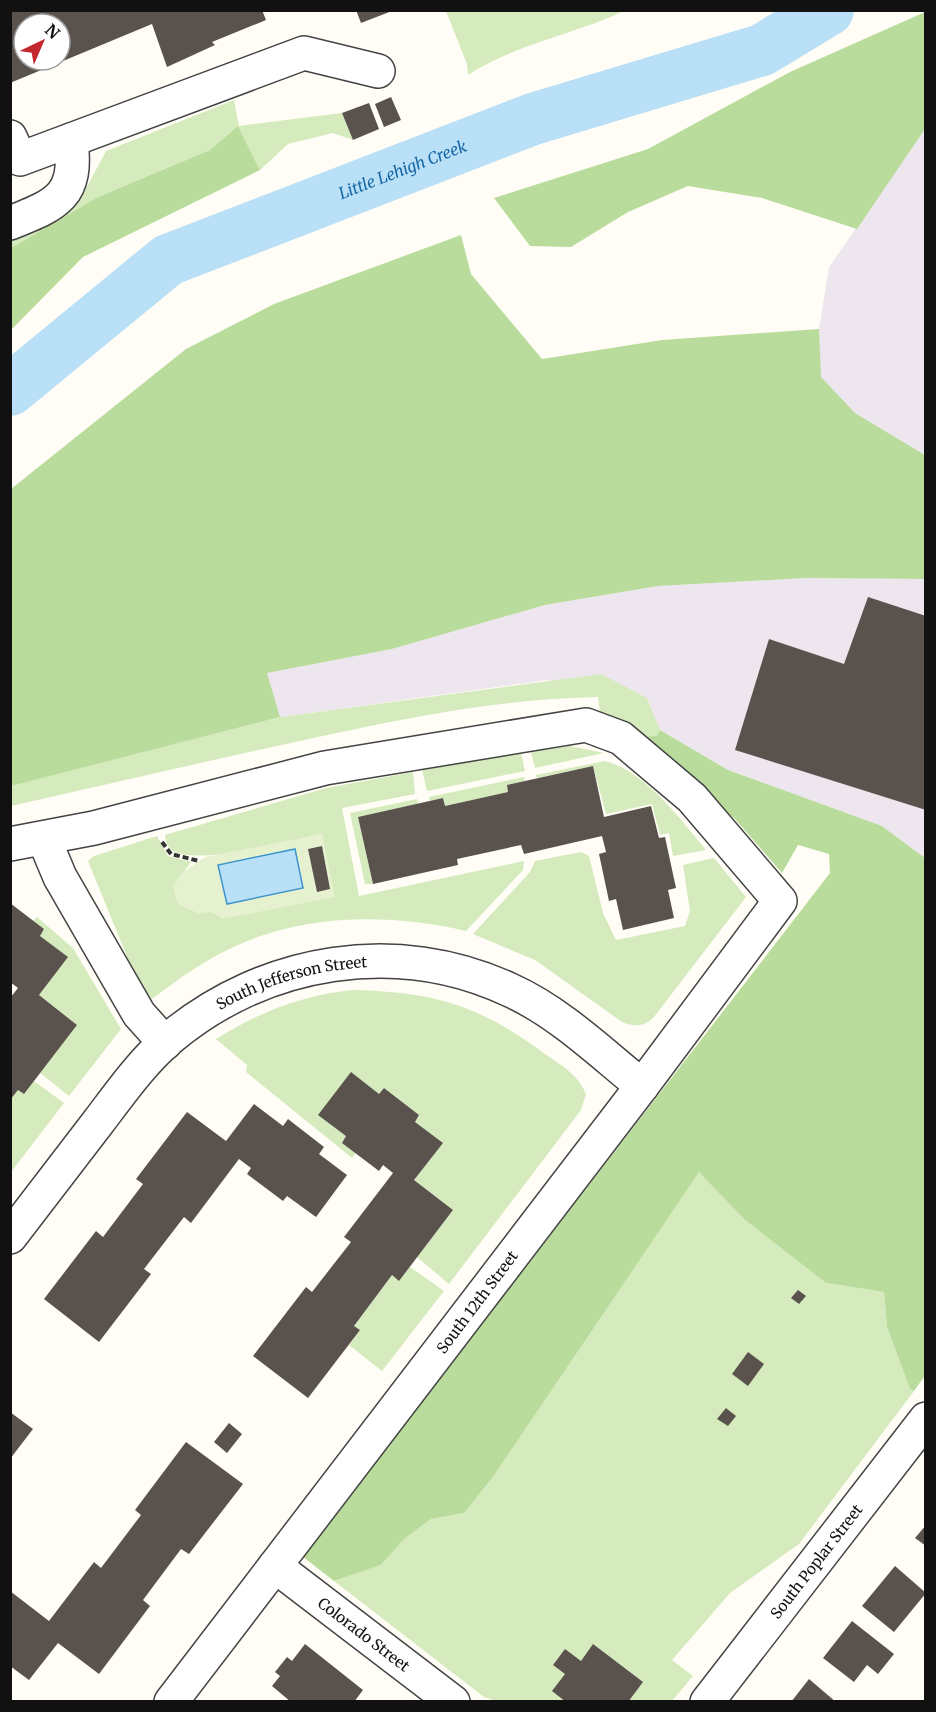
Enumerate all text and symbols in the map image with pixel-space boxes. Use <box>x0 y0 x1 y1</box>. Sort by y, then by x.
north arrow <box>12 12 72 72</box>
text: N <box>41 20 64 43</box>
water label: Little Lehigh Creek <box>336 136 469 203</box>
street label: South Jefferson Street <box>212 952 368 1013</box>
street label: South 12th Street <box>432 1247 522 1357</box>
street label: South Poplar Street <box>766 1500 866 1622</box>
street label: Colorado Street <box>314 1593 414 1675</box>

